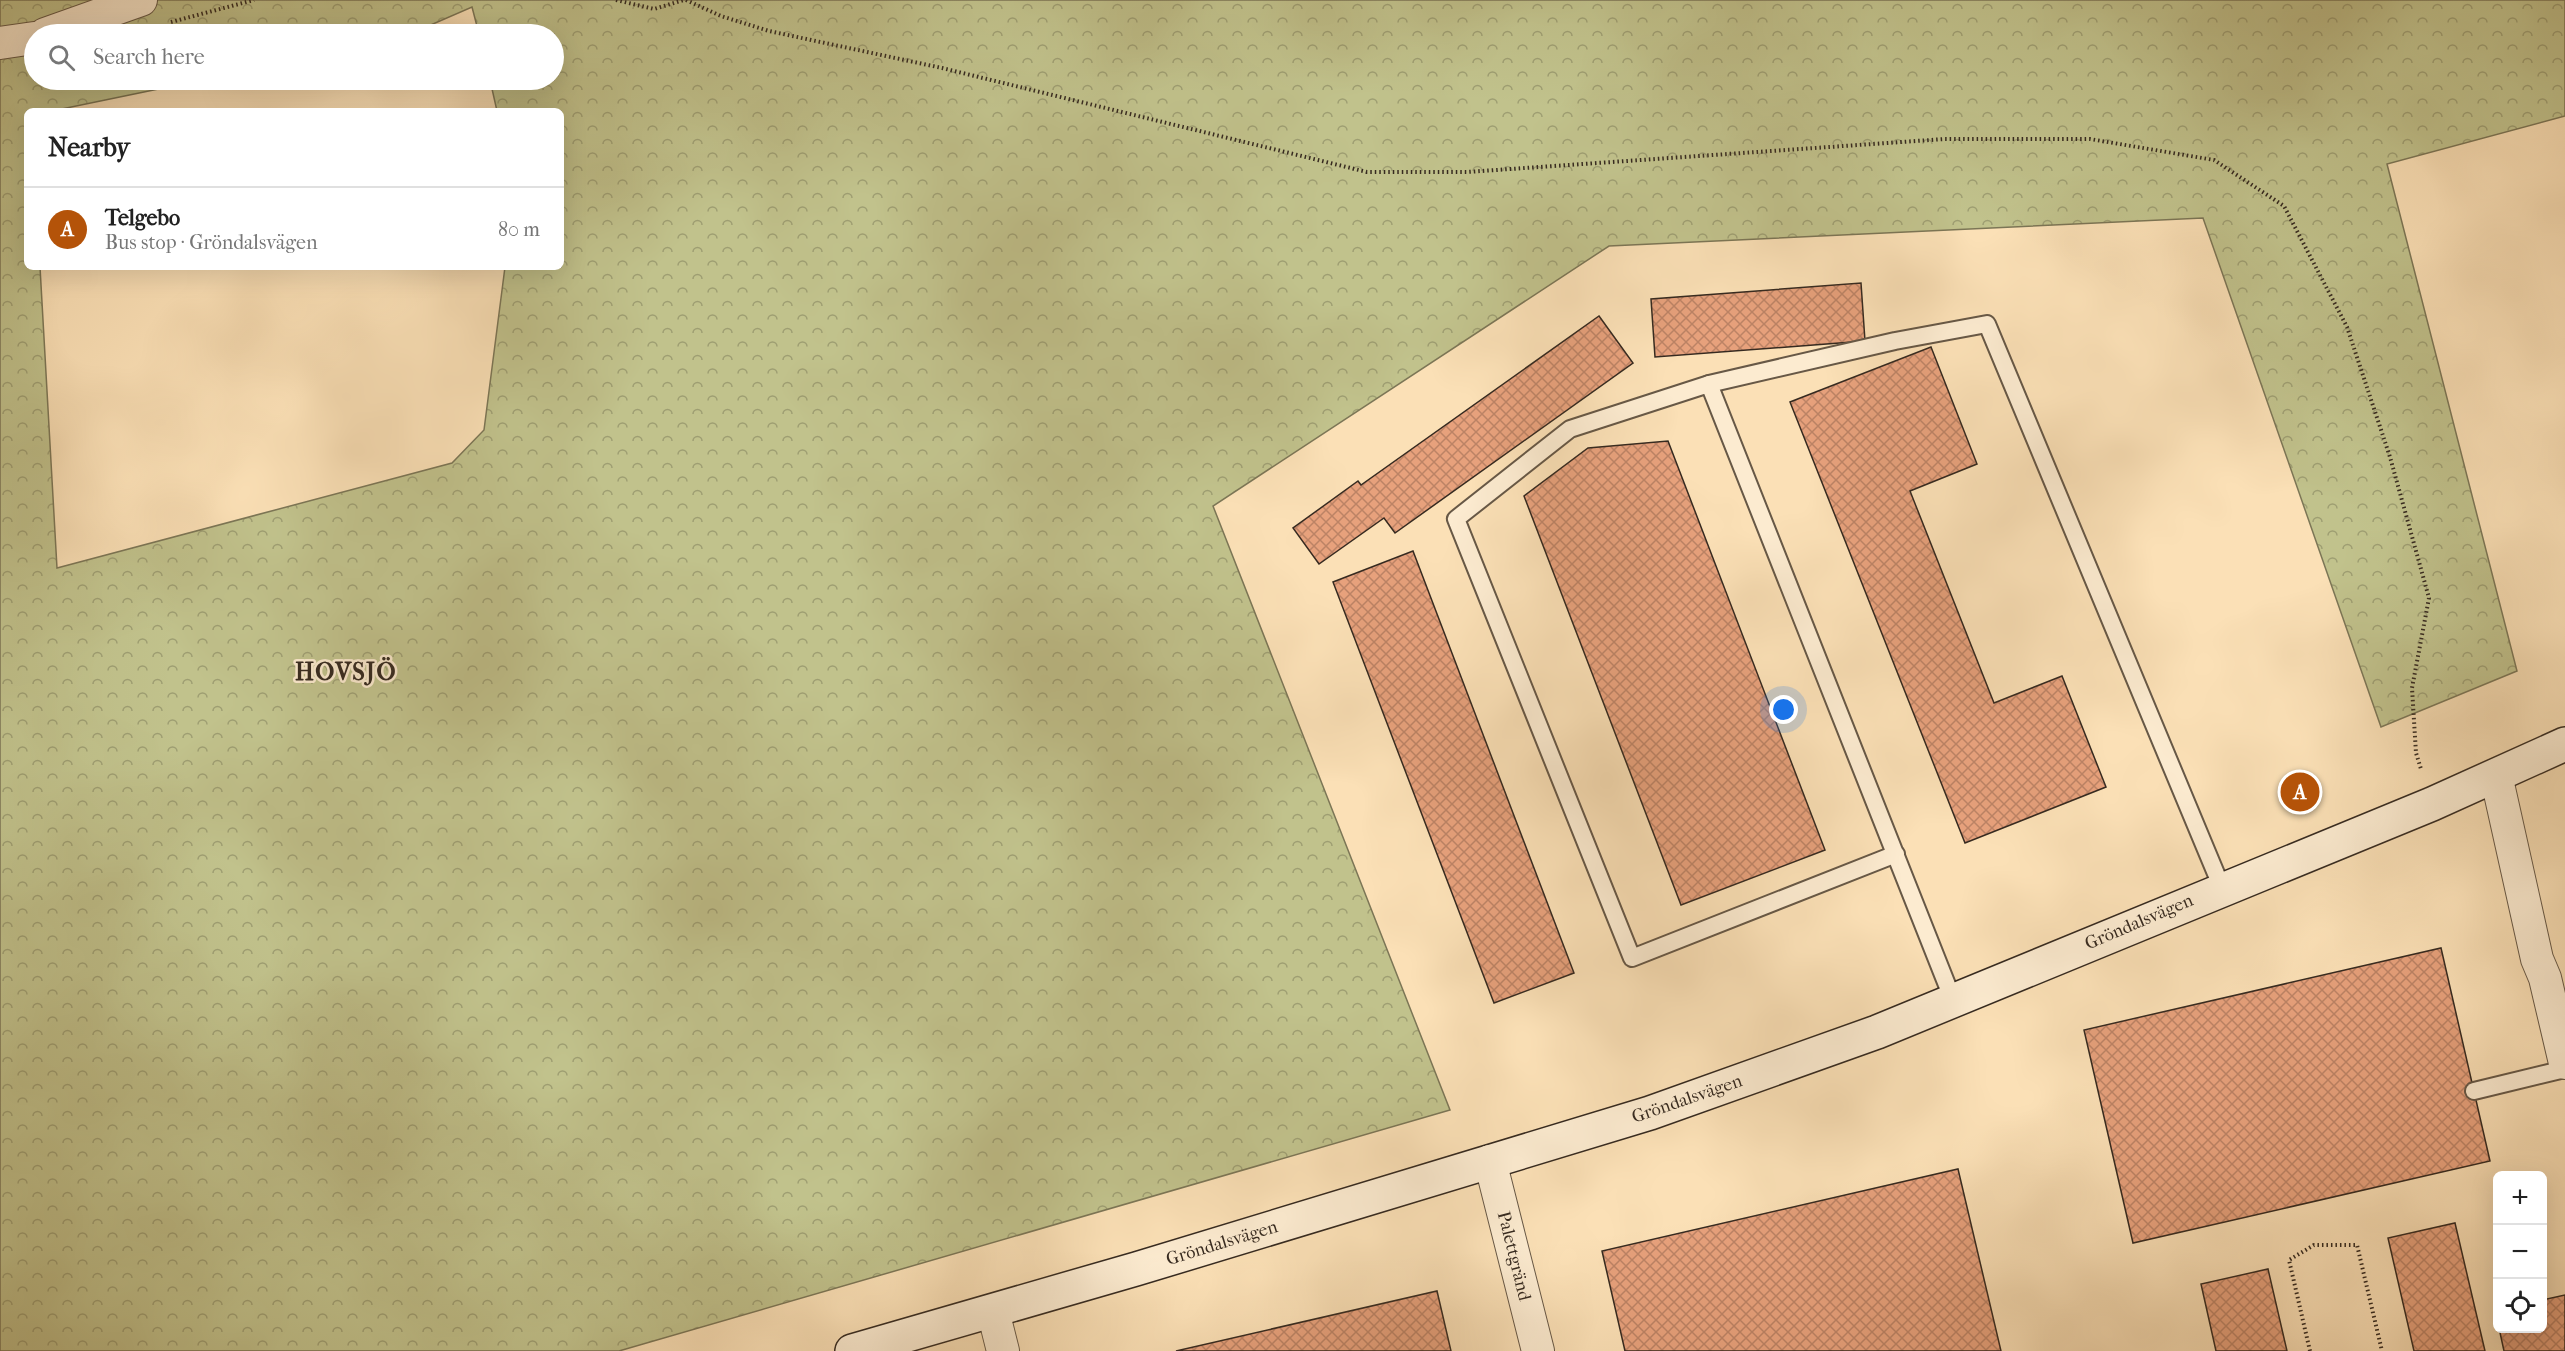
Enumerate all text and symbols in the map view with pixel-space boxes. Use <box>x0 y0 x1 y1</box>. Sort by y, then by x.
search box <box>24 24 564 90</box>
icon: search <box>45 41 78 74</box>
text: Search here <box>93 44 205 70</box>
text: Nearby <box>48 132 130 163</box>
text: Telgebo <box>105 205 180 231</box>
text: A <box>61 218 74 241</box>
text: 80 m <box>498 218 540 241</box>
text: Bus stop · Gröndalsvägen <box>105 231 318 254</box>
district label: HOVSJÖ <box>295 656 397 686</box>
your location <box>1769 695 1798 724</box>
pin: A <box>2280 770 2320 814</box>
street label: Gröndalsvägen <box>2082 890 2197 954</box>
street label: Gröndalsvägen <box>1629 1070 1746 1128</box>
map controls <box>2493 1171 2547 1333</box>
button: + <box>2493 1171 2547 1225</box>
street label: Palettgränd <box>1493 1209 1535 1303</box>
street label: Gröndalsvägen <box>1164 1216 1281 1270</box>
button: − <box>2493 1225 2547 1279</box>
button: locate <box>2493 1279 2547 1333</box>

